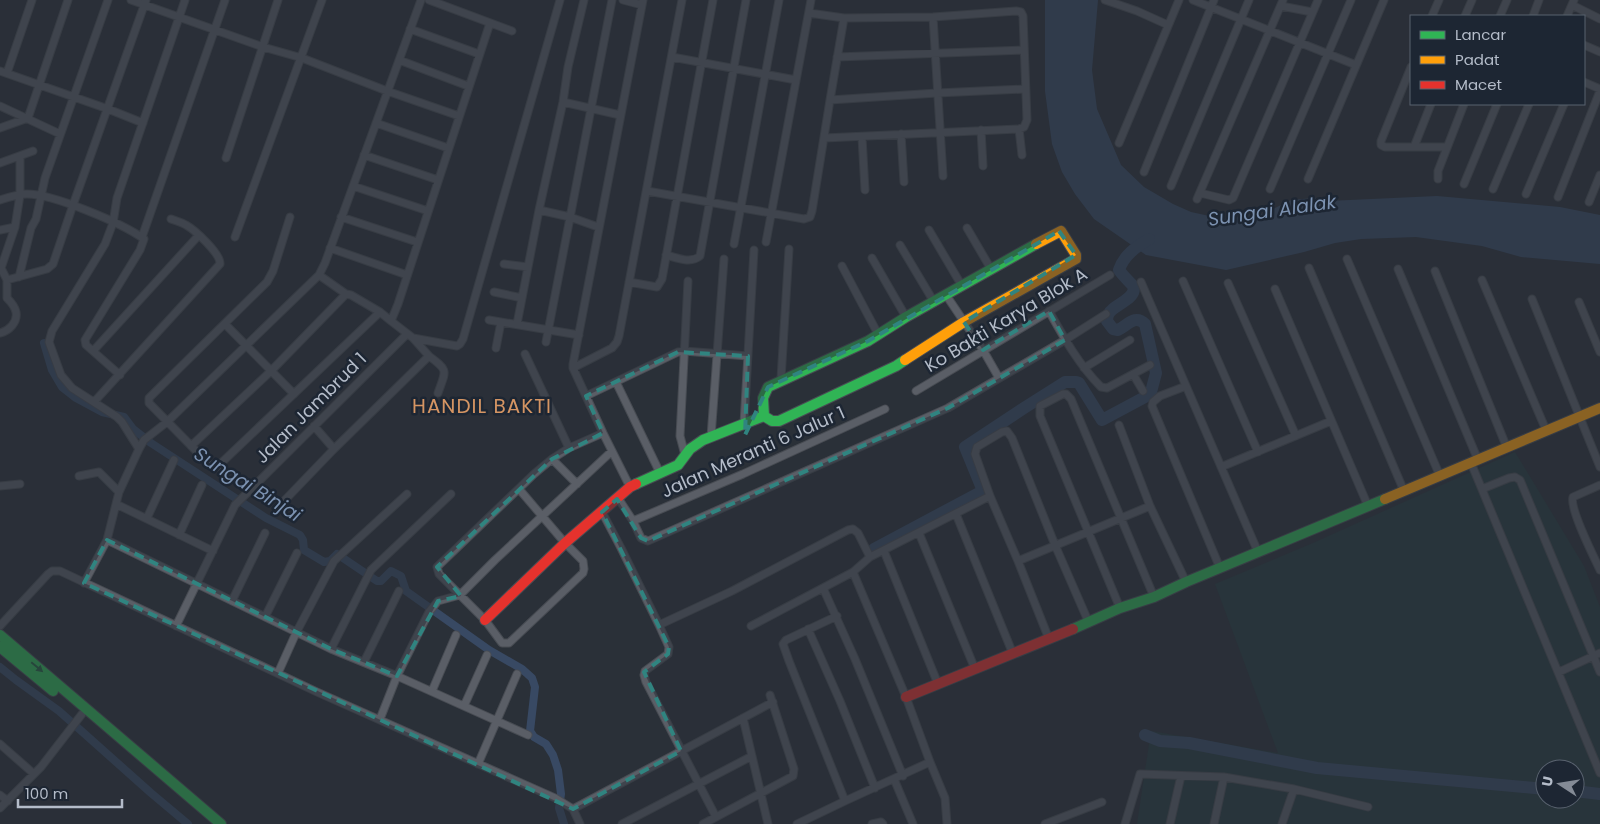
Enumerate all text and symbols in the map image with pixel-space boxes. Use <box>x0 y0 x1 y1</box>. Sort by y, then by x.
legend <box>1410 15 1585 105</box>
text: Lancar <box>1455 24 1506 45</box>
text: Padat <box>1455 49 1500 70</box>
text: Macet <box>1455 74 1502 95</box>
water label: Sungai Alalak <box>1206 188 1339 233</box>
street label: Ko Bakti Karya Blok A <box>920 261 1092 378</box>
street label: Jalan Jambrud 1 <box>249 346 372 469</box>
district label: HANDIL BAKTI <box>412 392 552 420</box>
street label: Jalan Meranti 6 Jalur 1 <box>657 400 849 503</box>
water label: Sungai Binjai <box>189 441 307 528</box>
one-way arrow <box>30 661 43 672</box>
north arrow <box>1535 759 1585 809</box>
text: U <box>1536 774 1558 788</box>
scale bar <box>18 776 121 808</box>
text: 100 m <box>25 783 68 804</box>

